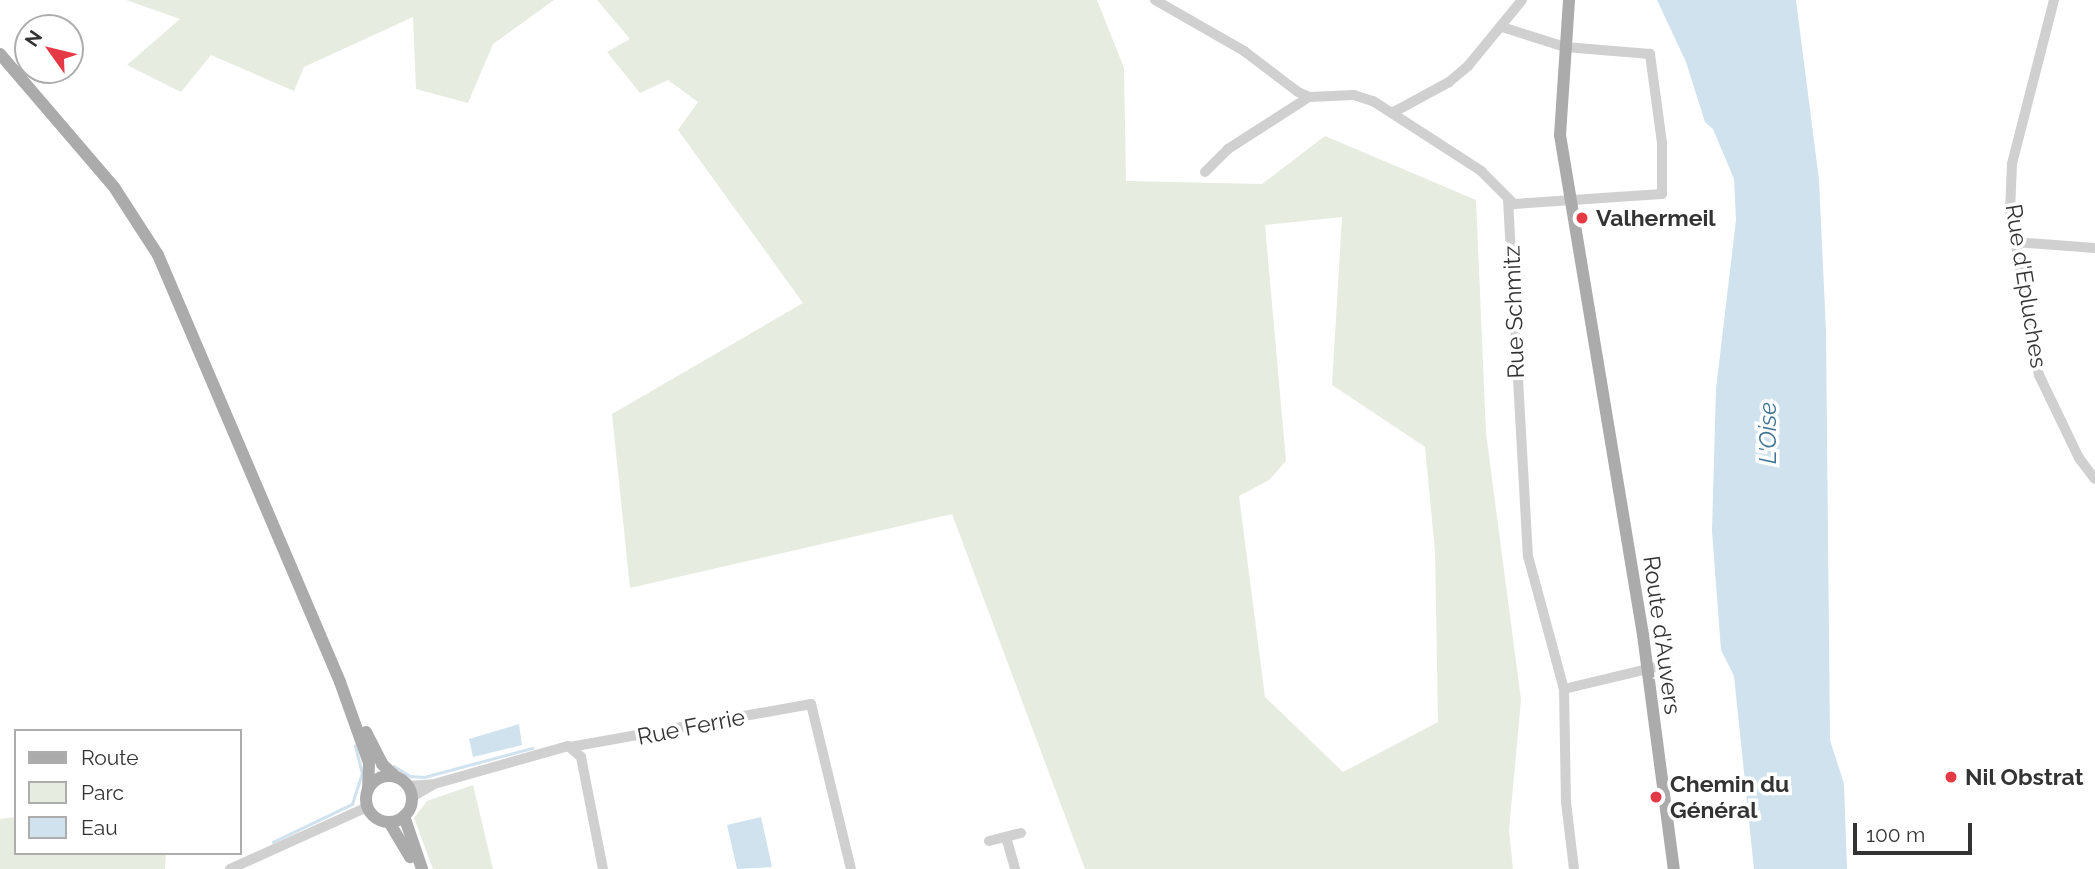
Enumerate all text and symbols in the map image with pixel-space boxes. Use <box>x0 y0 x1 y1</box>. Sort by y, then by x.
north arrow <box>14 14 84 84</box>
text: N <box>20 26 46 51</box>
street label: Rue d'Epluches <box>1999 202 2053 370</box>
place label: Valhermeil <box>1596 204 1716 232</box>
marker: Valhermeil <box>1574 210 1590 226</box>
street label: Rue Schmitz <box>1498 245 1530 379</box>
water label: L'Oise <box>1754 402 1782 464</box>
street label: Route d'Auvers <box>1637 554 1687 716</box>
street label: Rue Ferrie <box>635 703 747 751</box>
legend <box>14 729 242 855</box>
text: Route <box>81 745 139 770</box>
place label: Nil Obstrat <box>1965 763 2084 791</box>
marker: Nil Obstrat <box>1943 769 1959 785</box>
place label: Chemin du Général <box>1670 770 1789 824</box>
text: Parc <box>81 780 124 805</box>
marker: Chemin du Général <box>1648 789 1664 805</box>
scale bar <box>1857 810 1976 854</box>
text: Eau <box>81 815 118 840</box>
text: 100 m <box>1866 822 1925 847</box>

